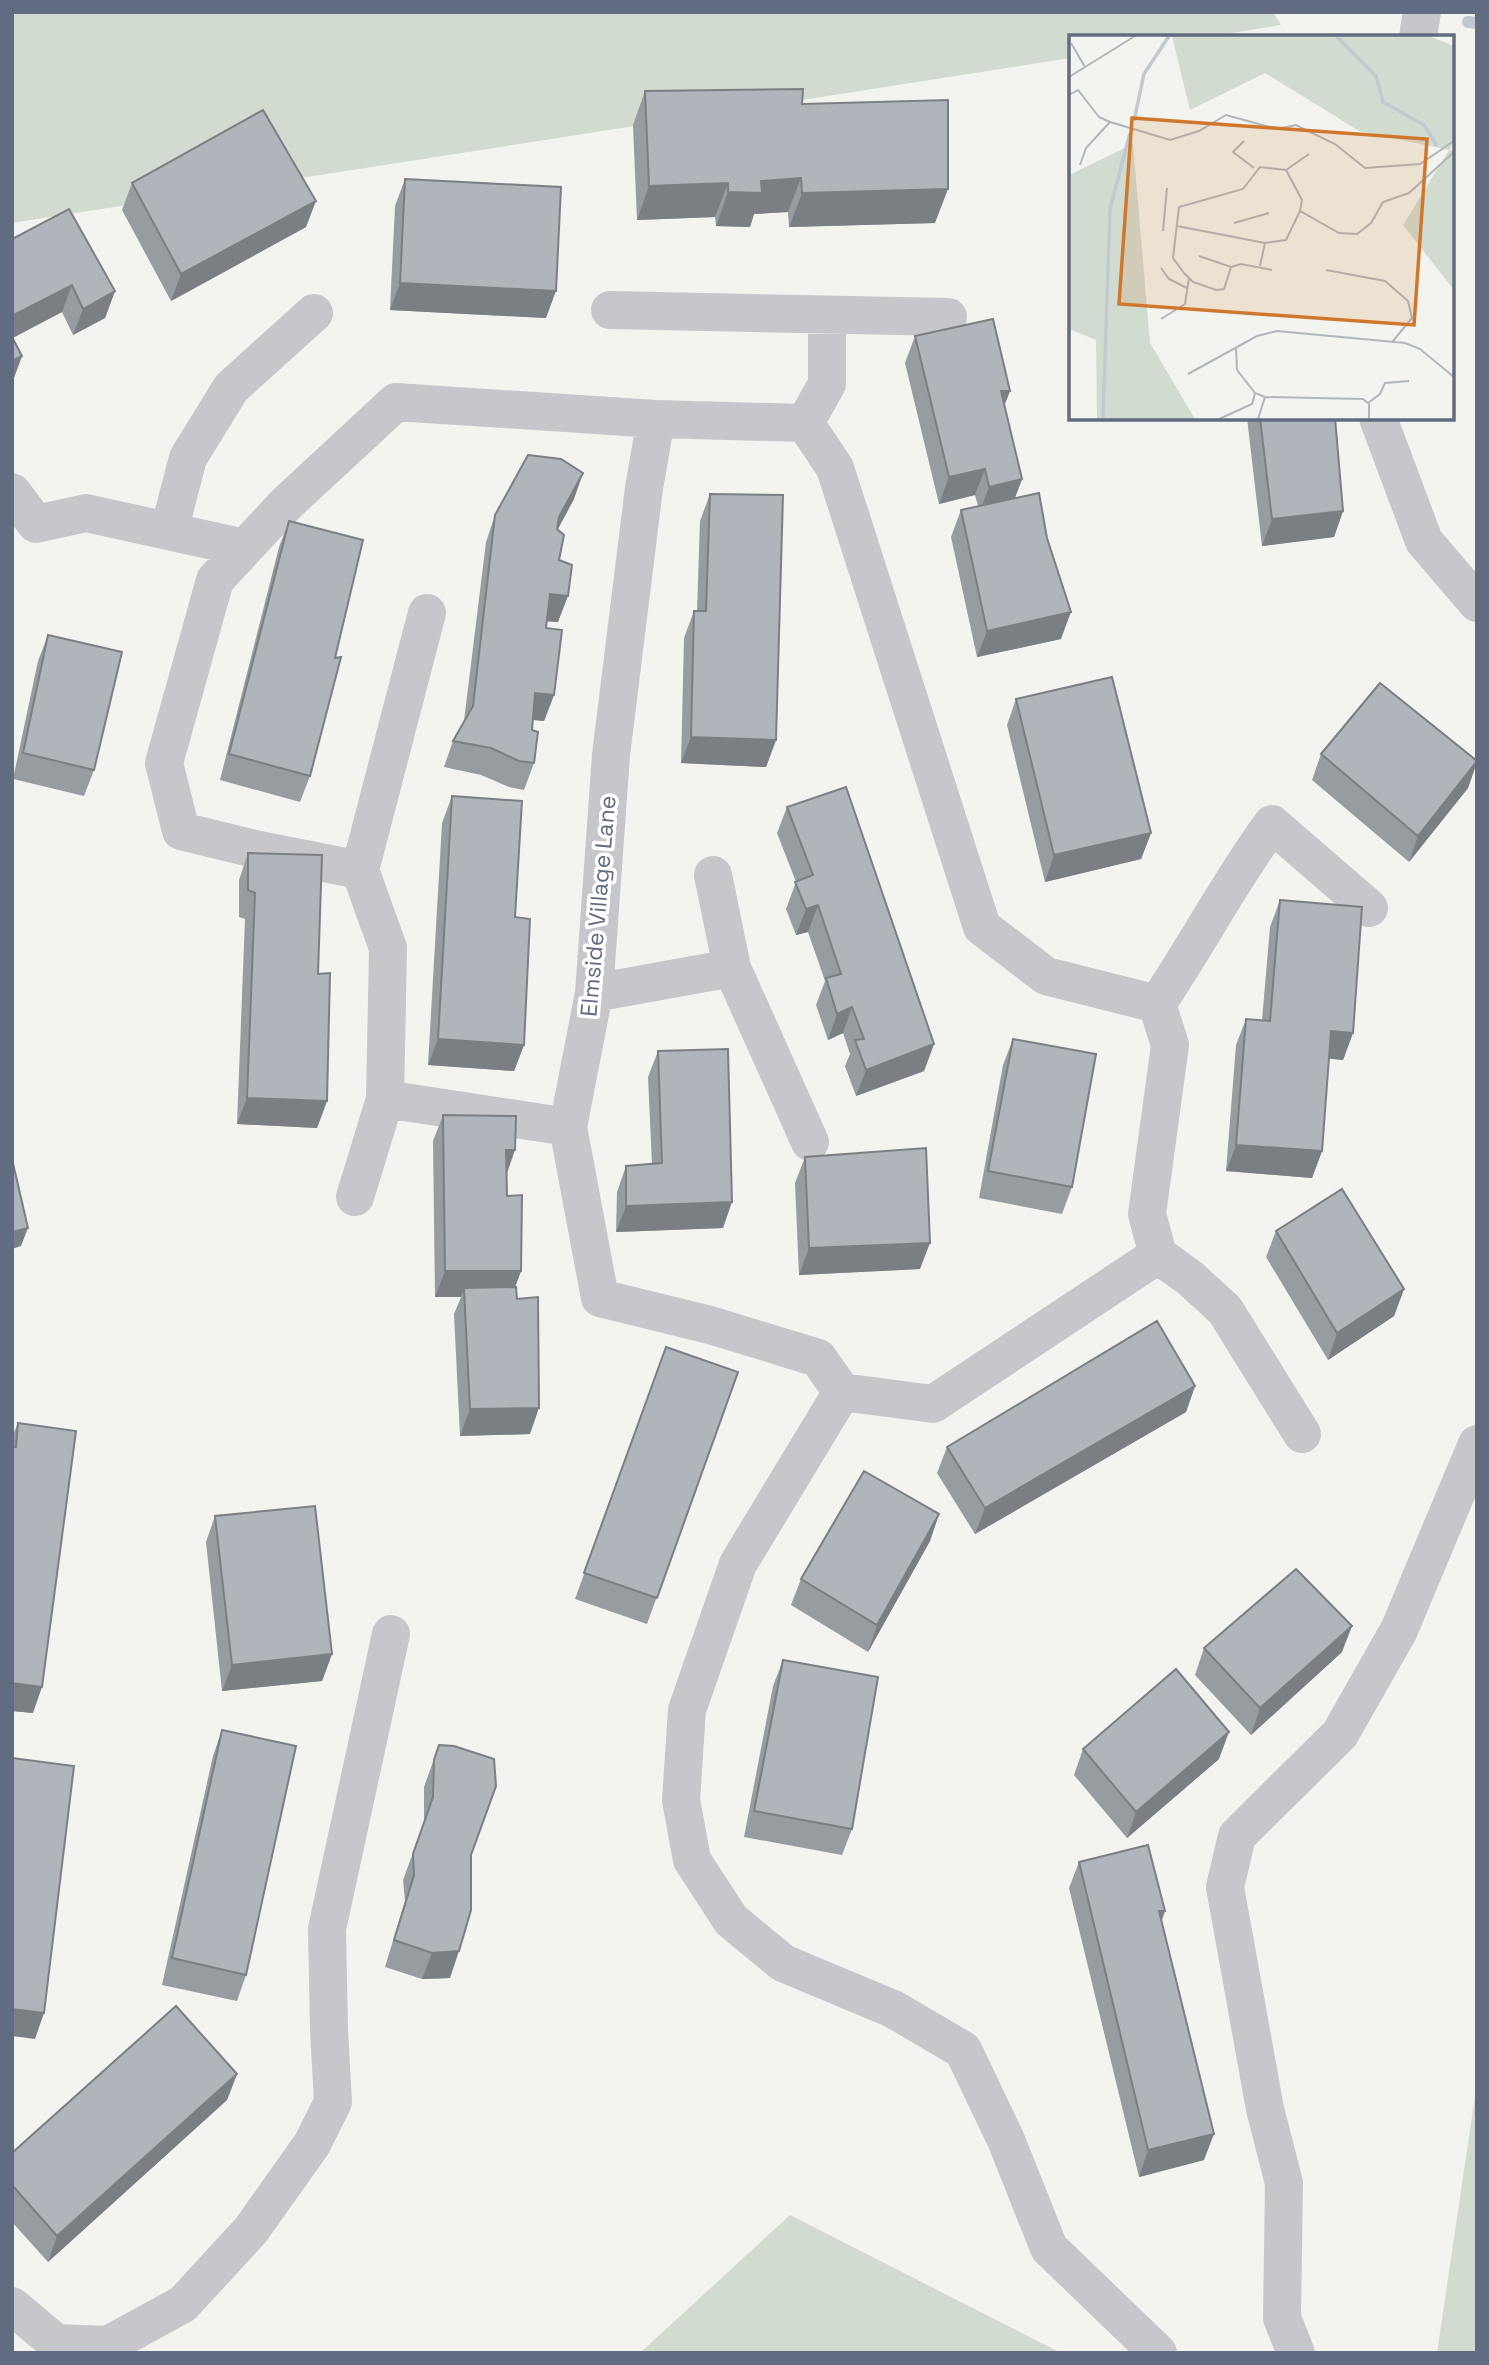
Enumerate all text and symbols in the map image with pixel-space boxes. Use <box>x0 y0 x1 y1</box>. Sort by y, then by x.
inset map <box>1069 35 1454 420</box>
street label: Elmside Village Lane <box>573 794 623 1018</box>

